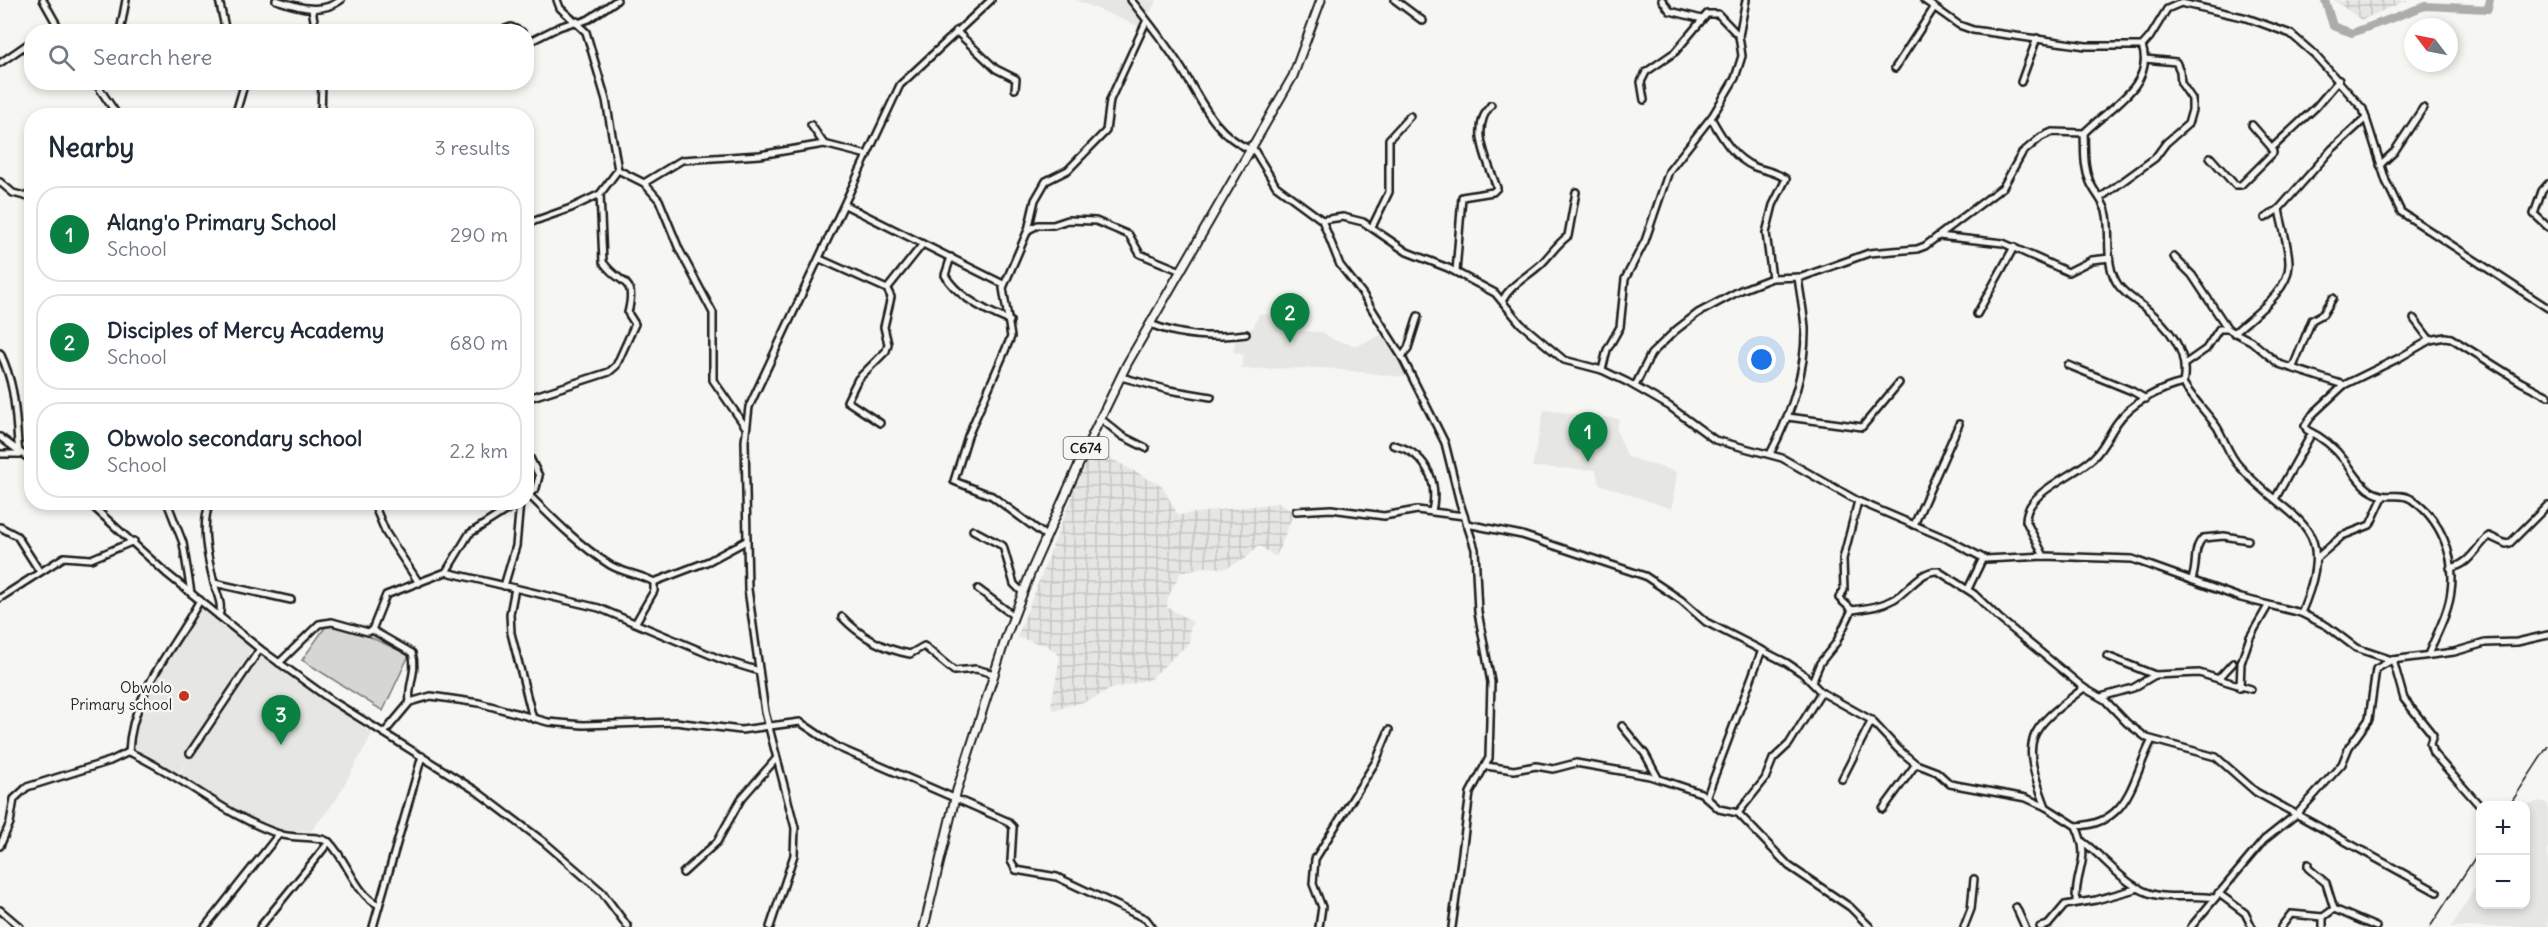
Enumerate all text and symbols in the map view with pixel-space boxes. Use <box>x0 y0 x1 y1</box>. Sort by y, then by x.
north arrow <box>2404 18 2458 72</box>
search box <box>24 24 534 90</box>
icon: search <box>45 41 78 74</box>
text: Search here <box>93 43 212 71</box>
text: Nearby <box>48 131 134 164</box>
text: 3 results <box>434 135 510 160</box>
text: Alang'o Primary School <box>107 208 337 236</box>
text: 1 <box>66 222 73 247</box>
text: 290 m <box>450 222 508 247</box>
text: School <box>107 236 167 261</box>
pin: 2 <box>1270 294 1310 343</box>
text: Disciples of Mercy Academy <box>107 316 384 344</box>
text: 2 <box>64 330 75 355</box>
text: 680 m <box>449 330 508 355</box>
text: School <box>107 344 167 369</box>
your location <box>1747 345 1776 374</box>
pin: 1 <box>1568 412 1608 462</box>
text: Obwolo secondary school <box>107 424 362 452</box>
road number: C674 <box>1064 437 1108 459</box>
text: 3 <box>64 438 75 463</box>
text: 2.2 km <box>449 438 508 463</box>
text: School <box>107 452 167 477</box>
place label: Obwolo Primary school <box>70 678 172 714</box>
marker: Obwolo Primary school <box>177 689 191 703</box>
pin: 3 <box>262 696 300 745</box>
map controls <box>2476 801 2530 909</box>
button: + <box>2476 801 2530 855</box>
button: − <box>2476 855 2530 909</box>

